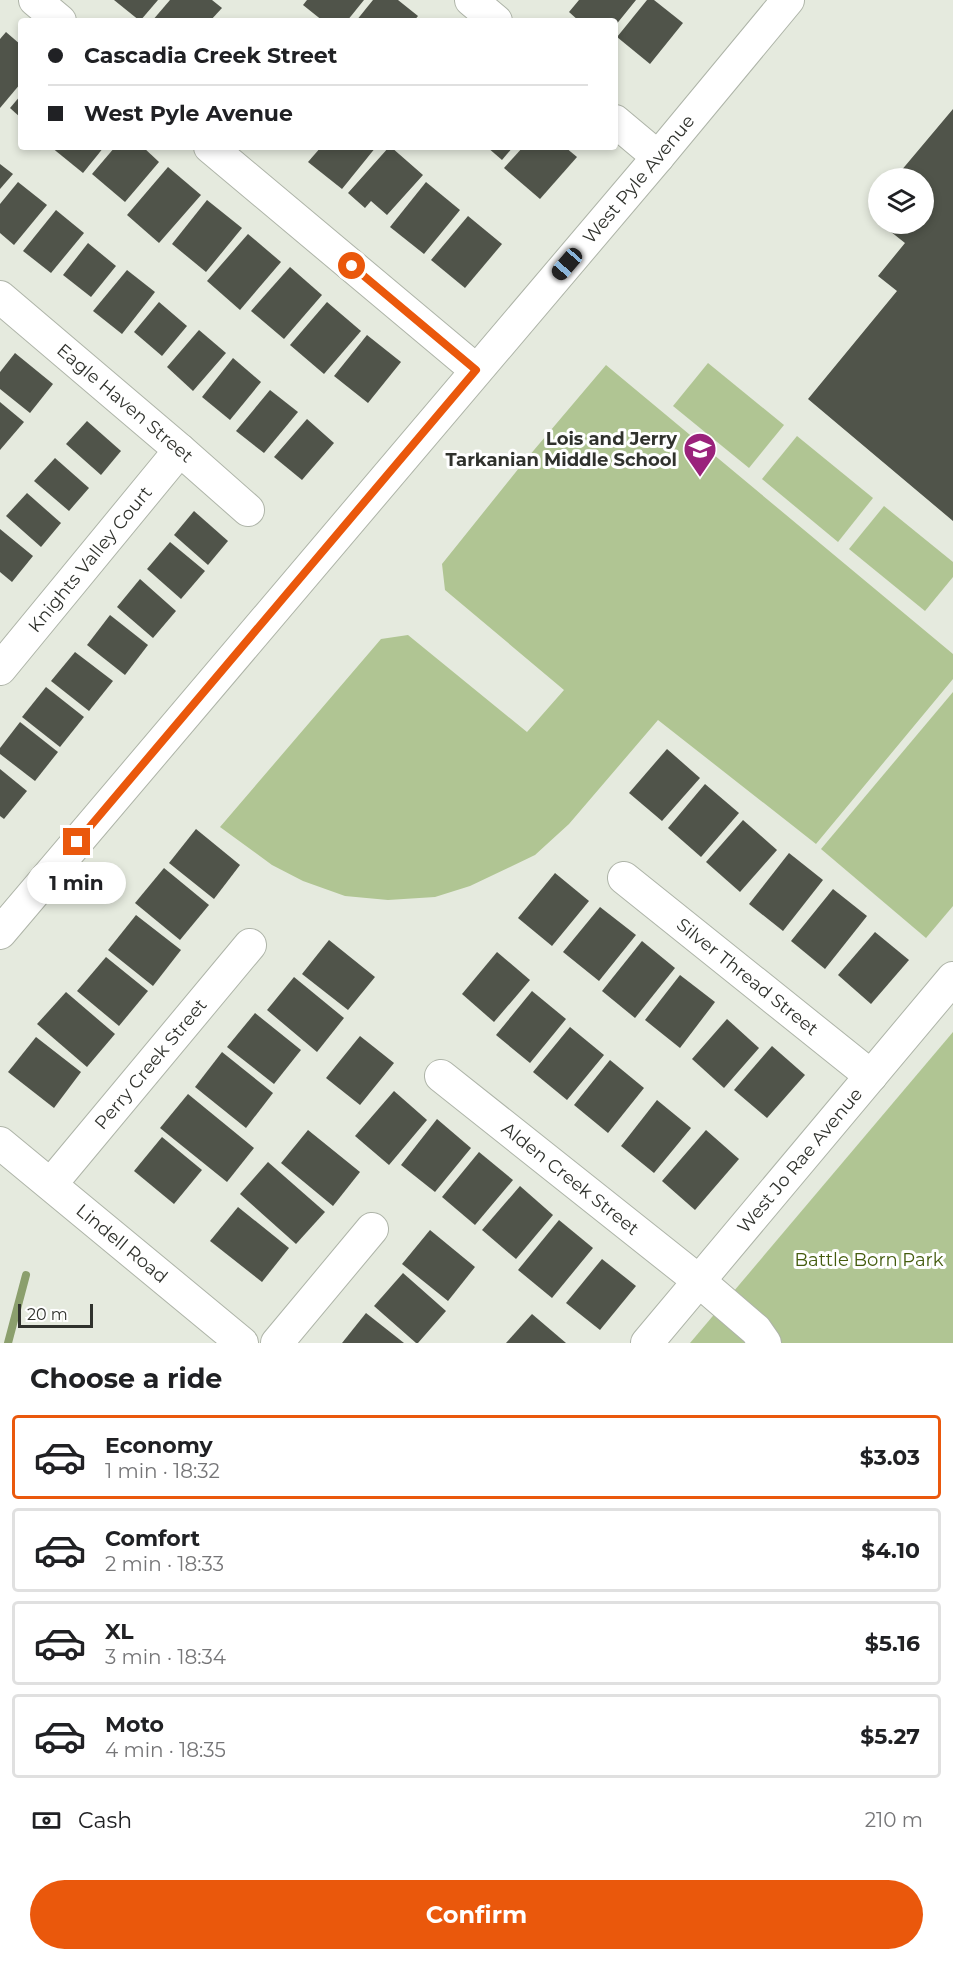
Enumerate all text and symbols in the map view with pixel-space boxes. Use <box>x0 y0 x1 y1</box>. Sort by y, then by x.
text: Cascadia Creek Street <box>84 42 337 69</box>
text: West Pyle Avenue <box>84 100 293 127</box>
street label: West Pyle Avenue <box>578 110 699 248</box>
map controls <box>868 168 934 234</box>
button: layers <box>868 168 934 234</box>
car <box>548 245 586 283</box>
route start <box>338 252 365 279</box>
street label: Eagle Haven Street <box>52 339 198 467</box>
place label: Lois and Jerry Tarkanian Middle School <box>445 428 677 471</box>
school or university icon: Lois and Jerry Tarkanian Middle School <box>682 431 718 478</box>
street label: Knights Valley Court <box>24 482 157 637</box>
route end <box>63 828 90 855</box>
callout: 1 min <box>28 863 127 905</box>
text: 1 min <box>49 871 104 895</box>
street label: Silver Thread Street <box>672 913 823 1040</box>
street label: Perry Creek Street <box>90 994 212 1134</box>
street label: West Jo Rae Avenue <box>733 1083 867 1238</box>
street label: Alden Creek Street <box>497 1117 643 1240</box>
street label: Lindell Road <box>72 1199 172 1288</box>
park label: Battle Born Park <box>795 1249 944 1271</box>
scale bar <box>18 1301 93 1328</box>
text: 20 m <box>27 1305 68 1324</box>
text: Choose a ride <box>30 1362 222 1395</box>
icon: car <box>33 1430 87 1484</box>
text: Economy <box>105 1432 213 1459</box>
text: $3.03 <box>860 1444 920 1471</box>
text: 1 min · 18:32 <box>105 1459 220 1483</box>
icon: car <box>33 1523 87 1577</box>
text: Comfort <box>105 1525 200 1552</box>
text: $4.10 <box>861 1537 920 1564</box>
text: 2 min · 18:33 <box>105 1552 224 1576</box>
icon: car <box>33 1616 87 1670</box>
text: XL <box>105 1618 134 1645</box>
text: $5.16 <box>865 1630 920 1657</box>
text: 3 min · 18:34 <box>105 1645 226 1669</box>
icon: car <box>33 1709 87 1763</box>
text: Moto <box>105 1711 164 1738</box>
text: $5.27 <box>860 1723 920 1750</box>
text: 4 min · 18:35 <box>105 1738 226 1762</box>
icon: cash <box>30 1804 63 1837</box>
text: Cash <box>78 1807 132 1834</box>
text: 210 m <box>865 1808 923 1832</box>
button: Confirm <box>30 1880 923 1949</box>

